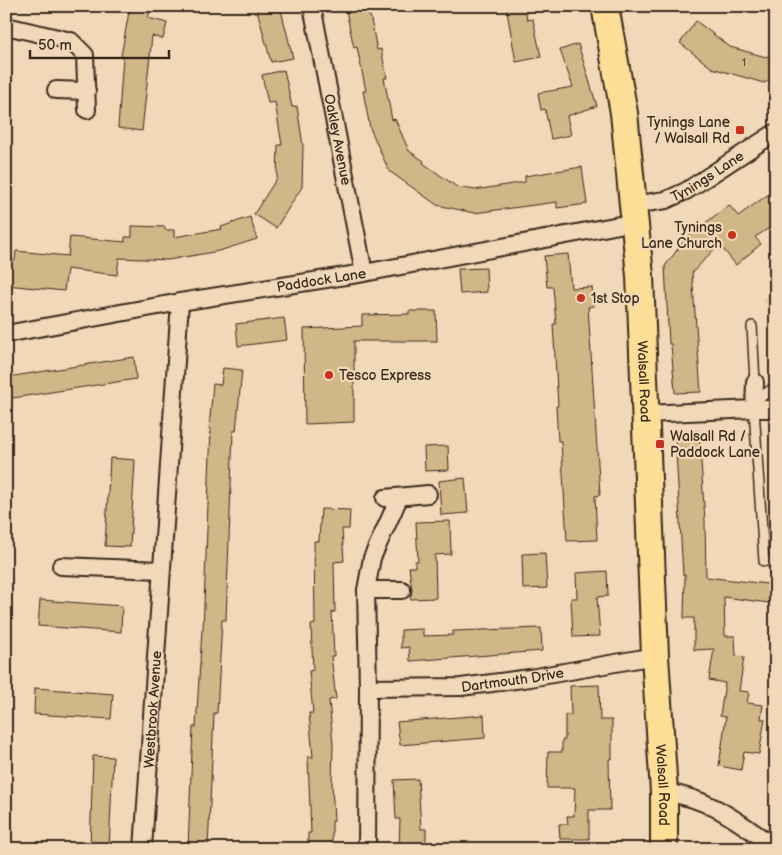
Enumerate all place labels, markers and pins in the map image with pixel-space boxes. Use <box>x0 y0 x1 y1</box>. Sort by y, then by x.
place label: Tynings Lane / Walsall Rd <box>647 114 730 147</box>
marker: Tynings Lane / Walsall Rd <box>734 124 746 136</box>
place label: Tynings Lane Church <box>641 219 722 252</box>
marker: Tynings Lane Church <box>726 229 738 241</box>
place label: 1st Stop <box>591 290 640 307</box>
marker: 1st Stop <box>575 292 587 304</box>
place label: Tesco Express <box>339 367 431 384</box>
marker: Tesco Express <box>323 369 335 381</box>
place label: Walsall Rd / Paddock Lane <box>670 428 760 461</box>
marker: Walsall Rd / Paddock Lane <box>654 438 666 450</box>

